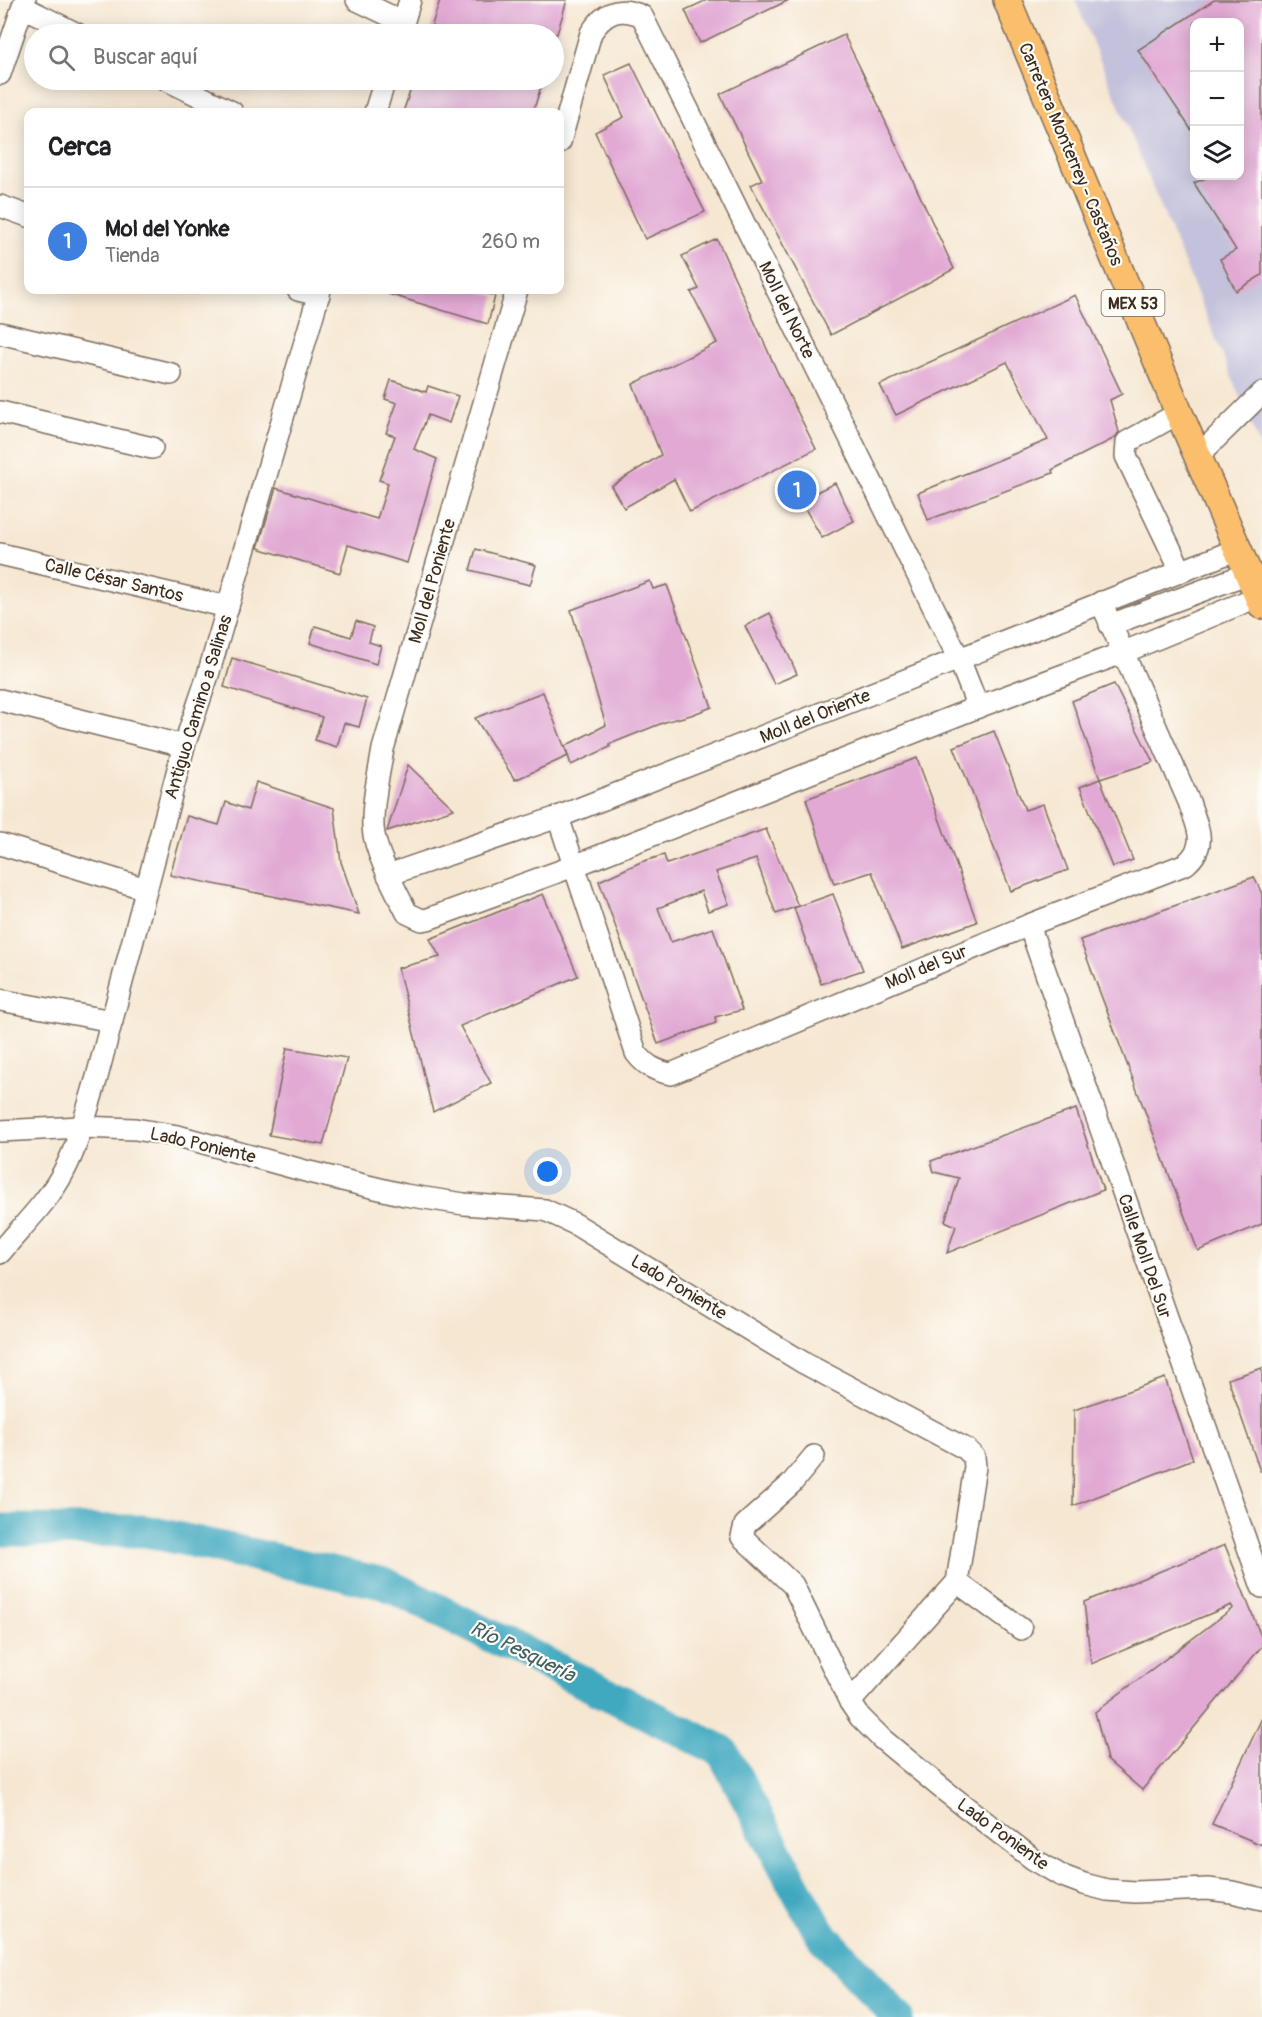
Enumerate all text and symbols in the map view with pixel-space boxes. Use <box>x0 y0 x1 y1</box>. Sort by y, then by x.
map controls <box>1190 18 1244 180</box>
button: + <box>1190 18 1244 72</box>
search box <box>24 24 564 90</box>
street label: Carretera Monterrey - Castaños <box>1013 39 1128 269</box>
icon: search <box>45 41 78 74</box>
text: Buscar aquí <box>93 43 198 71</box>
button: − <box>1190 72 1244 126</box>
button: layers <box>1190 126 1244 180</box>
text: Cerca <box>48 131 111 163</box>
text: Mol del Yonke <box>105 215 229 243</box>
text: 1 <box>64 229 71 254</box>
text: 260 m <box>481 229 540 254</box>
text: Tienda <box>105 243 160 268</box>
street label: Moll del Norte <box>753 258 820 363</box>
road number: MEX 53 <box>1102 290 1164 316</box>
pin: 1 <box>778 468 816 512</box>
street label: Moll del Poniente <box>404 516 461 646</box>
street label: Calle César Santos <box>42 553 185 608</box>
street label: Antiguo Camino a Salinas <box>159 612 237 802</box>
street label: Moll del Oriente <box>757 684 874 749</box>
street label: Moll del Sur <box>882 940 971 995</box>
street label: Lado Poniente <box>148 1122 258 1169</box>
your location <box>533 1157 562 1186</box>
street label: Calle Moll Del Sur <box>1112 1191 1177 1322</box>
street label: Lado Poniente <box>627 1250 731 1325</box>
water label: Río Pesquería <box>466 1615 581 1688</box>
street label: Lado Poniente <box>952 1793 1053 1876</box>

